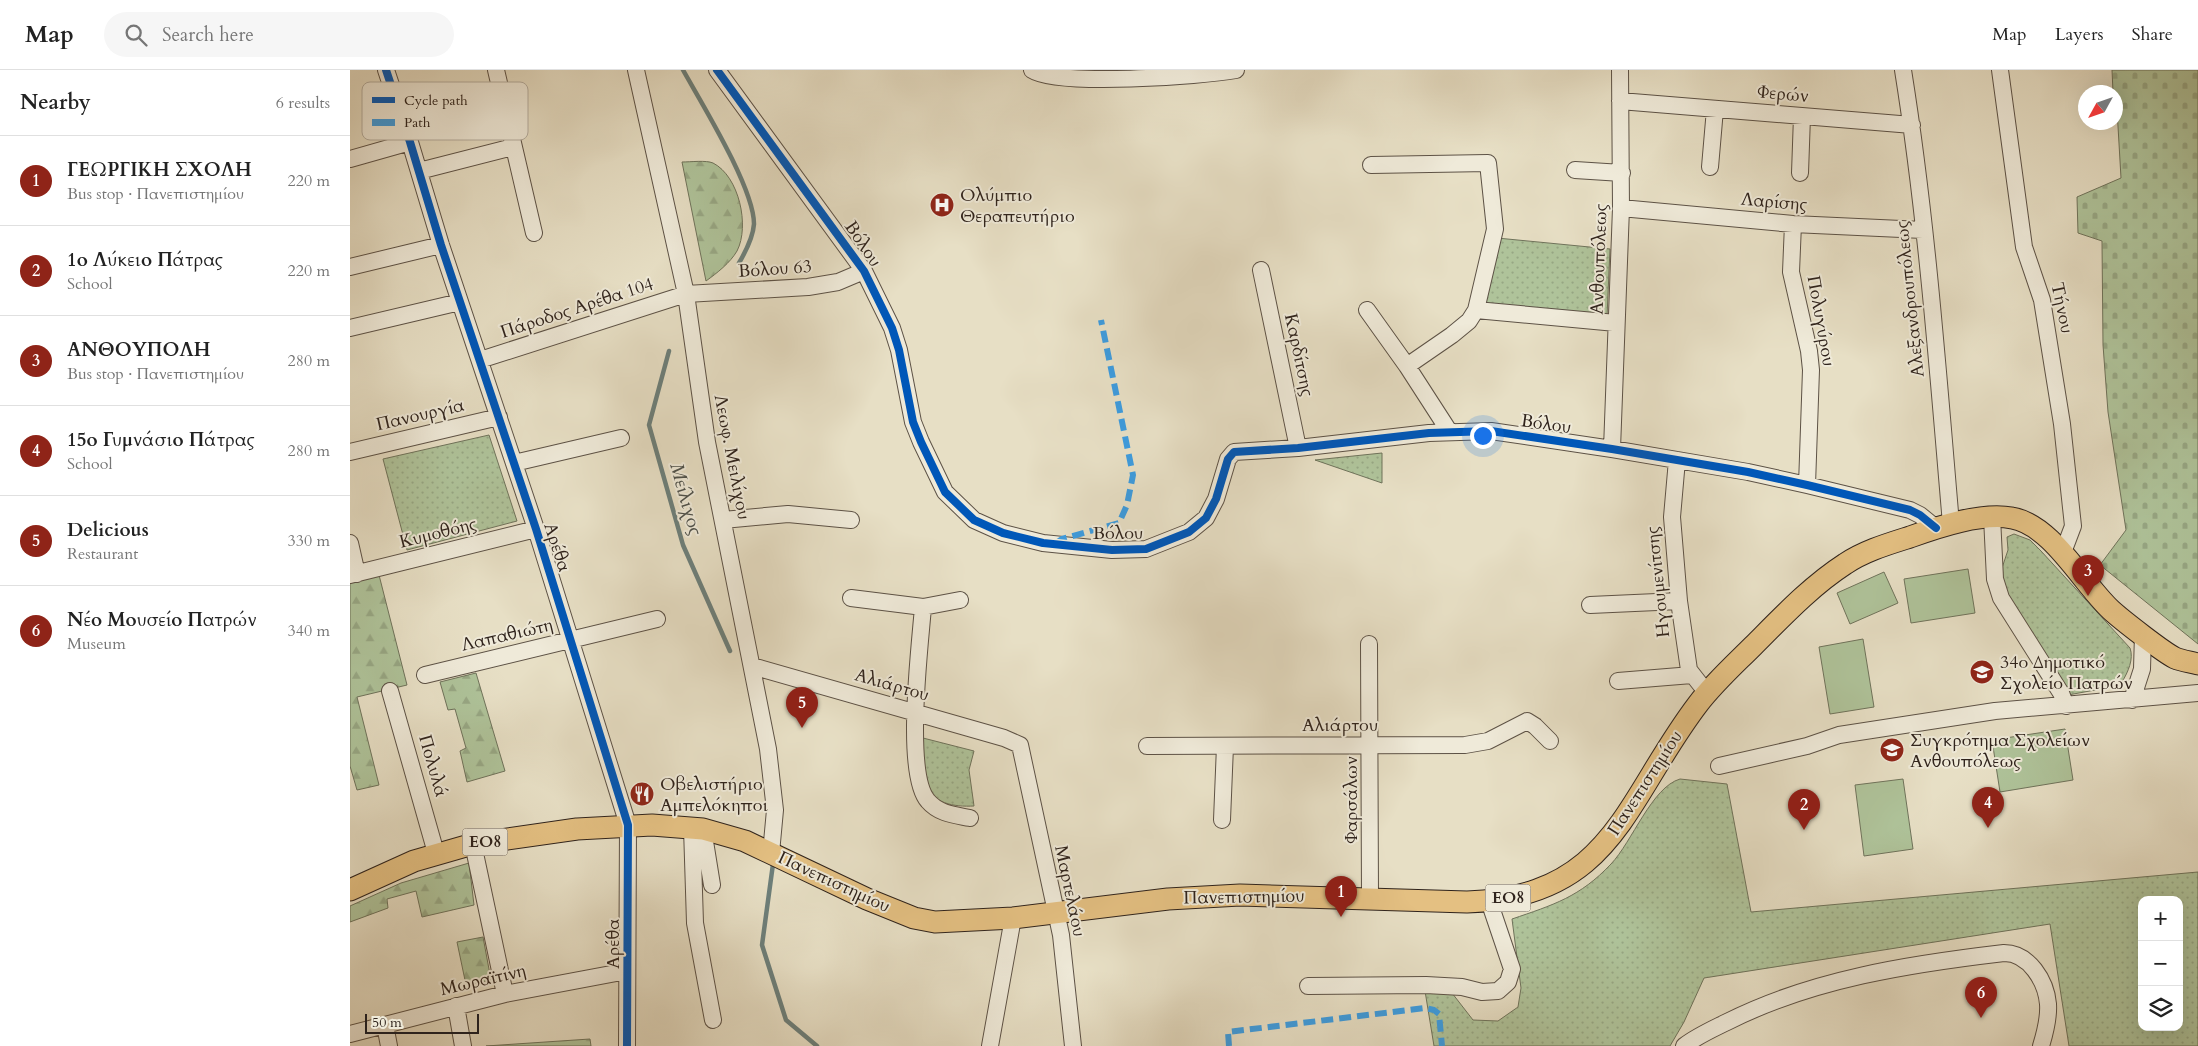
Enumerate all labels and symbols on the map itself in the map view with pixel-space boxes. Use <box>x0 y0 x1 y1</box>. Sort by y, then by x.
street label: Φερών <box>1756 79 1810 109</box>
legend <box>362 82 528 140</box>
north arrow <box>2078 85 2123 130</box>
text: Cycle path <box>404 91 468 110</box>
text: Path <box>404 113 431 132</box>
place label: Ολύμπιο Θεραπευτήριο <box>960 183 1075 229</box>
street label: Λαρίσης <box>1740 187 1808 217</box>
hospital icon: Ολύμπιο Θεραπευτήριο <box>929 192 955 218</box>
street label: Ανθουπόλεως <box>1585 203 1613 315</box>
street label: Βόλου <box>838 216 888 272</box>
street label: Αλεξανδρουπόλεως <box>1889 219 1931 378</box>
street label: Βόλου 63 <box>737 254 813 284</box>
street label: Πάροδος Αρέθα 104 <box>497 271 657 345</box>
street label: Πολυγύρου <box>1801 274 1841 368</box>
street label: Τήνου <box>2044 280 2080 336</box>
street label: Καρδίτσης <box>1278 311 1320 399</box>
street label: Λεωφ. Μειλίχου <box>708 392 756 522</box>
street label: Πανουργία <box>374 393 466 437</box>
street label: Βόλου <box>1519 408 1573 440</box>
your location <box>1470 423 1496 449</box>
water label: Μείλιχος <box>663 459 709 539</box>
street label: Κυμοθόης <box>397 511 480 555</box>
street label: Αρέθα <box>537 519 577 575</box>
street label: Βόλου <box>1093 521 1143 546</box>
street label: Ηγουμενίτσης <box>1640 525 1676 639</box>
pin: 3 <box>2072 555 2104 596</box>
street label: Λαπαθιώτη <box>459 612 555 658</box>
place label: 34ο Δημοτικό Σχολείο Πατρών <box>2000 650 2133 696</box>
school or university icon: 34ο Δημοτικό Σχολείο Πατρών <box>1969 659 1995 685</box>
street label: Αλιάρτου <box>852 662 932 708</box>
pin: 5 <box>786 687 818 728</box>
street label: Αλιάρτου <box>1302 713 1378 738</box>
street label: Πανεπιστημίου <box>1602 725 1688 841</box>
place label: Συγκρότημα Σχολείων Ανθουπόλεως <box>1910 728 2090 774</box>
street label: Πολυλά <box>412 732 454 800</box>
school or university icon: Συγκρότημα Σχολείων Ανθουπόλεως <box>1879 737 1905 763</box>
street label: Φαρσάλων <box>1339 756 1364 844</box>
place label: Οβελιστήριο Αμπελόκηποι <box>660 772 769 818</box>
restaurant icon: Οβελιστήριο Αμπελόκηποι <box>629 781 655 807</box>
pin: 4 <box>1972 787 2004 828</box>
pin: 2 <box>1788 789 1820 830</box>
road number: ΕΟ8 <box>462 829 508 856</box>
street label: Μαρτελάου <box>1048 843 1092 939</box>
street label: Πανεπιστημίου <box>774 845 894 919</box>
pin: 1 <box>1325 876 1357 917</box>
street label: Πανεπιστημίου <box>1183 883 1305 911</box>
road number: ΕΟ8 <box>1486 884 1530 911</box>
street label: Αρέθα <box>601 919 626 969</box>
street label: Μωραϊτίνη <box>438 958 528 1002</box>
pin: 6 <box>1965 977 1997 1018</box>
scale bar <box>365 1011 479 1034</box>

